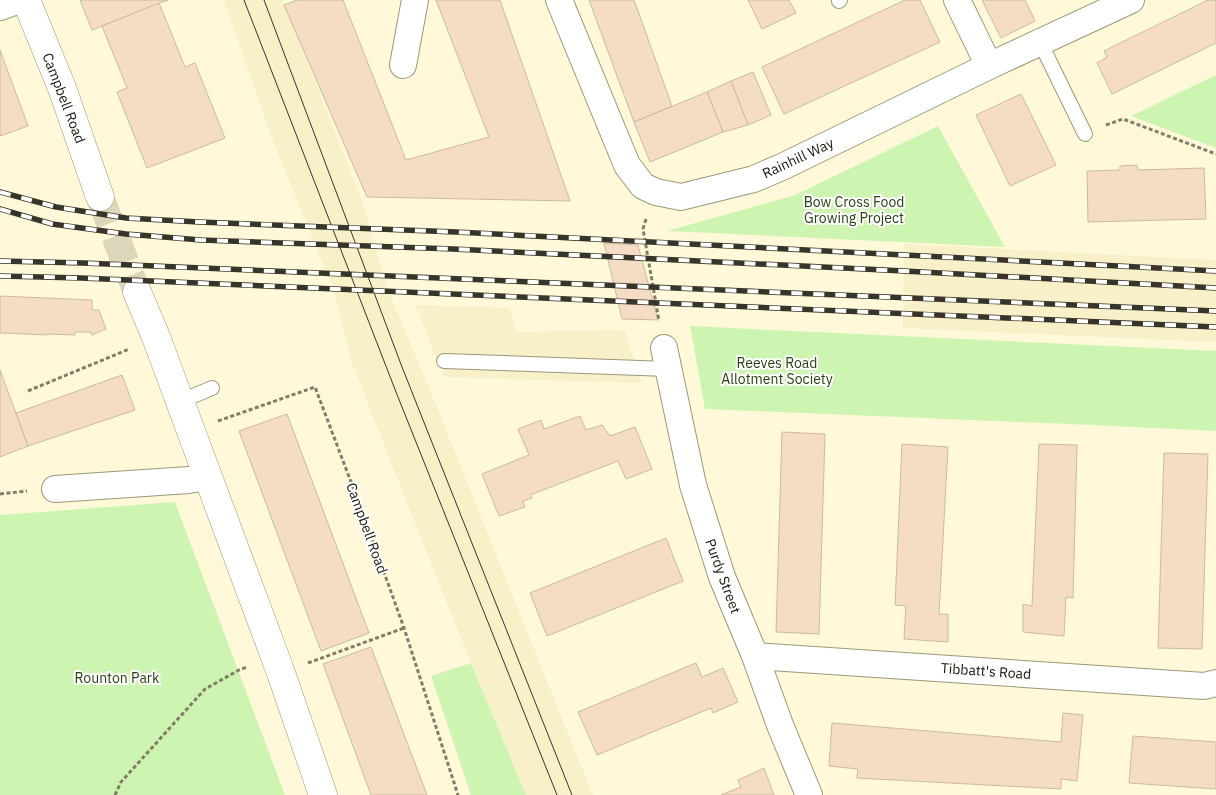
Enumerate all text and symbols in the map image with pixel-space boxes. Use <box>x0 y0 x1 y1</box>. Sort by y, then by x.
street label: Campbell Road <box>39 50 89 146</box>
street label: Rainhill Way <box>759 134 837 182</box>
park label: Bow Cross Food Growing Project <box>804 193 904 227</box>
park label: Reeves Road Allotment Society <box>721 354 833 388</box>
street label: Campbell Road <box>342 480 392 576</box>
street label: Purdy Street <box>701 536 745 616</box>
street label: Tibbatt's Road <box>940 659 1032 683</box>
park label: Rounton Park <box>75 669 160 687</box>

